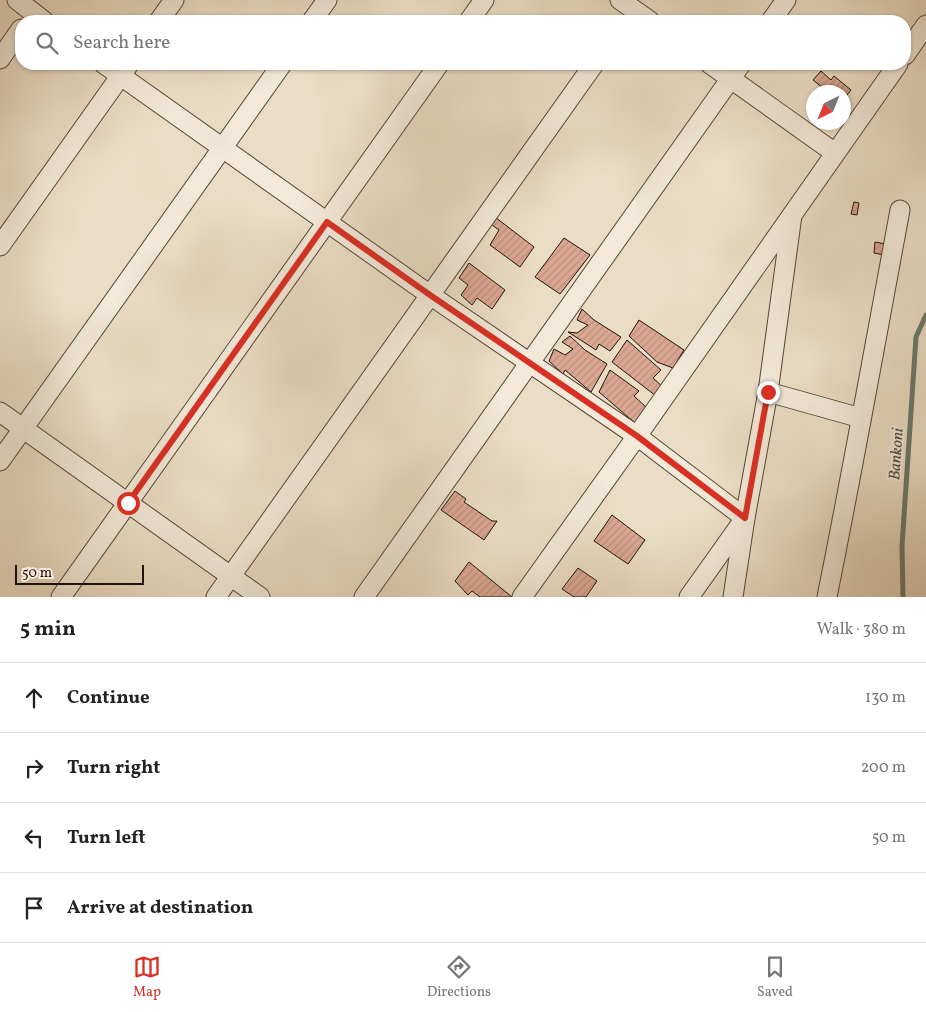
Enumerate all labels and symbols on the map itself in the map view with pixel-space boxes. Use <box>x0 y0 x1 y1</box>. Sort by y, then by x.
north arrow <box>806 85 851 130</box>
route end <box>757 381 780 404</box>
water label: Bankoni <box>884 426 910 481</box>
route start <box>117 492 140 515</box>
scale bar <box>15 562 144 585</box>

